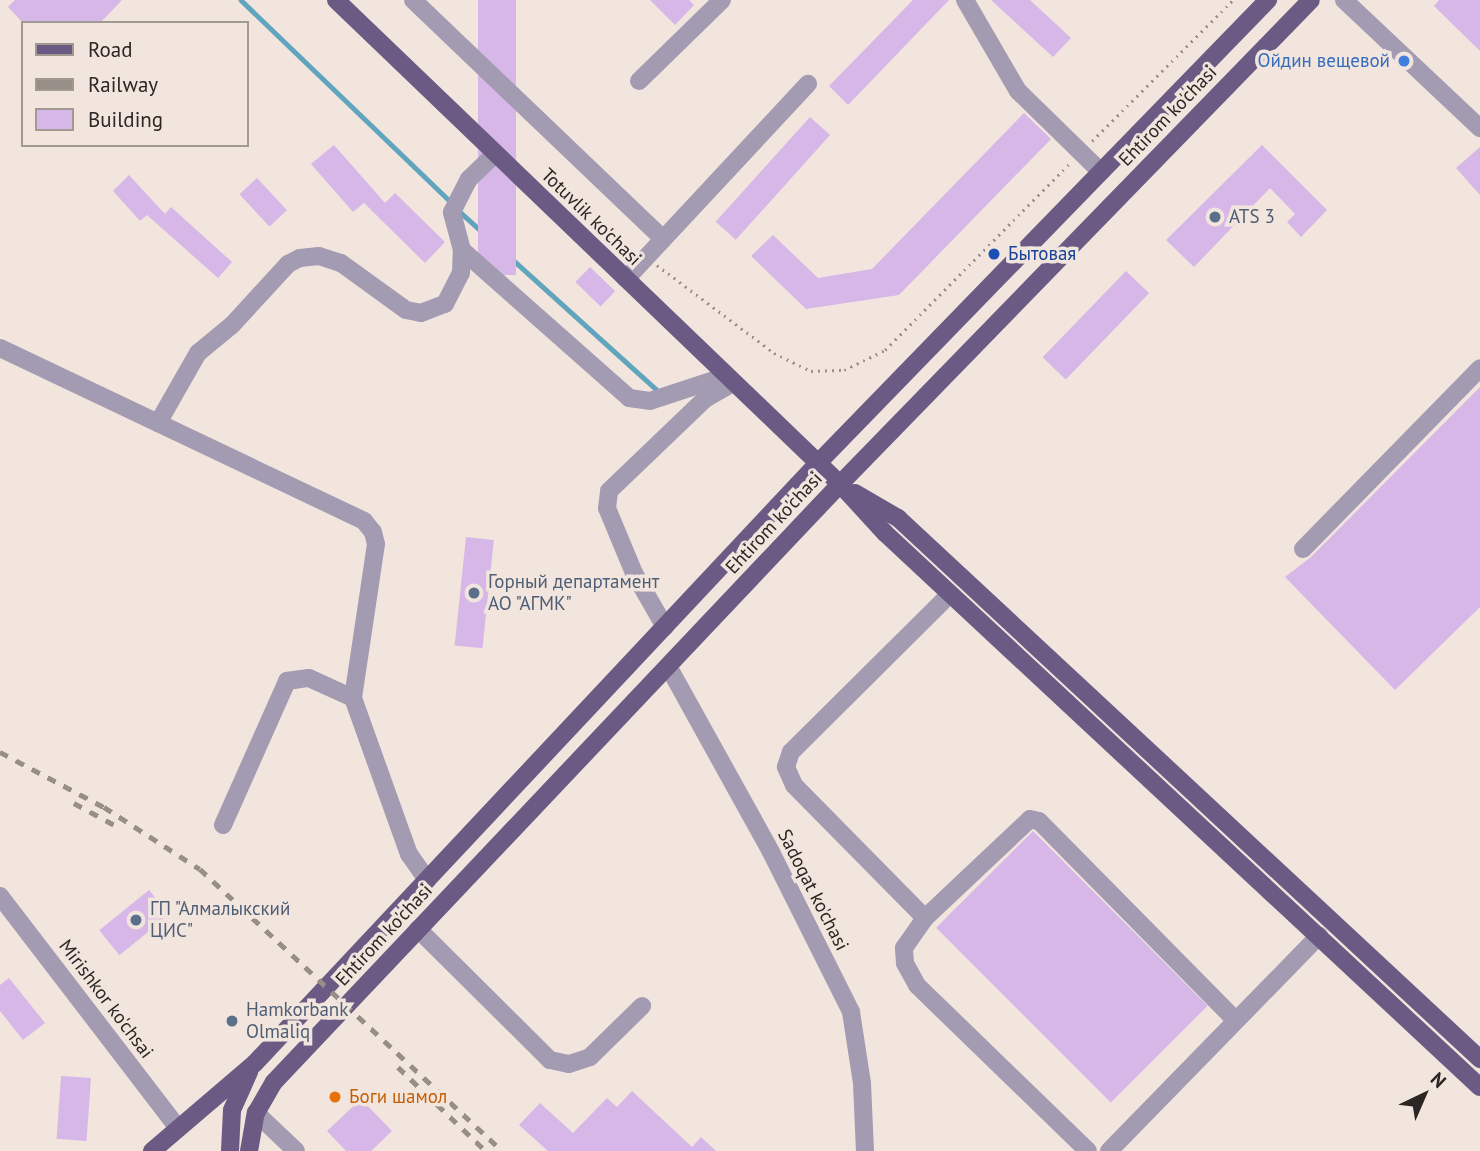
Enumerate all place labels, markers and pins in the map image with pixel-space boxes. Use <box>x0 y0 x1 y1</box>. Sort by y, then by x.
place label: Ойдин вещевой <box>1258 50 1390 72</box>
marker: Ойдин вещевой <box>1396 53 1412 69</box>
place label: ATS 3 <box>1229 206 1275 228</box>
marker: ATS 3 <box>1207 209 1223 225</box>
place label: Бытовая <box>1008 243 1076 265</box>
marker: Бытовая <box>986 246 1002 262</box>
place label: Горный департамент АО "АГМК" <box>488 571 659 615</box>
marker: Горный департамент АО "АГМК" <box>466 585 482 601</box>
place label: ГП "Алмалыкский ЦИС" <box>150 898 292 942</box>
marker: ГП "Алмалыкский ЦИС" <box>128 912 144 928</box>
place label: Hamkorbank Olmaliq <box>246 999 348 1043</box>
marker: Hamkorbank Olmaliq <box>224 1013 240 1029</box>
place label: Боги шамол <box>349 1086 447 1108</box>
marker: Боги шамол <box>327 1089 343 1105</box>

